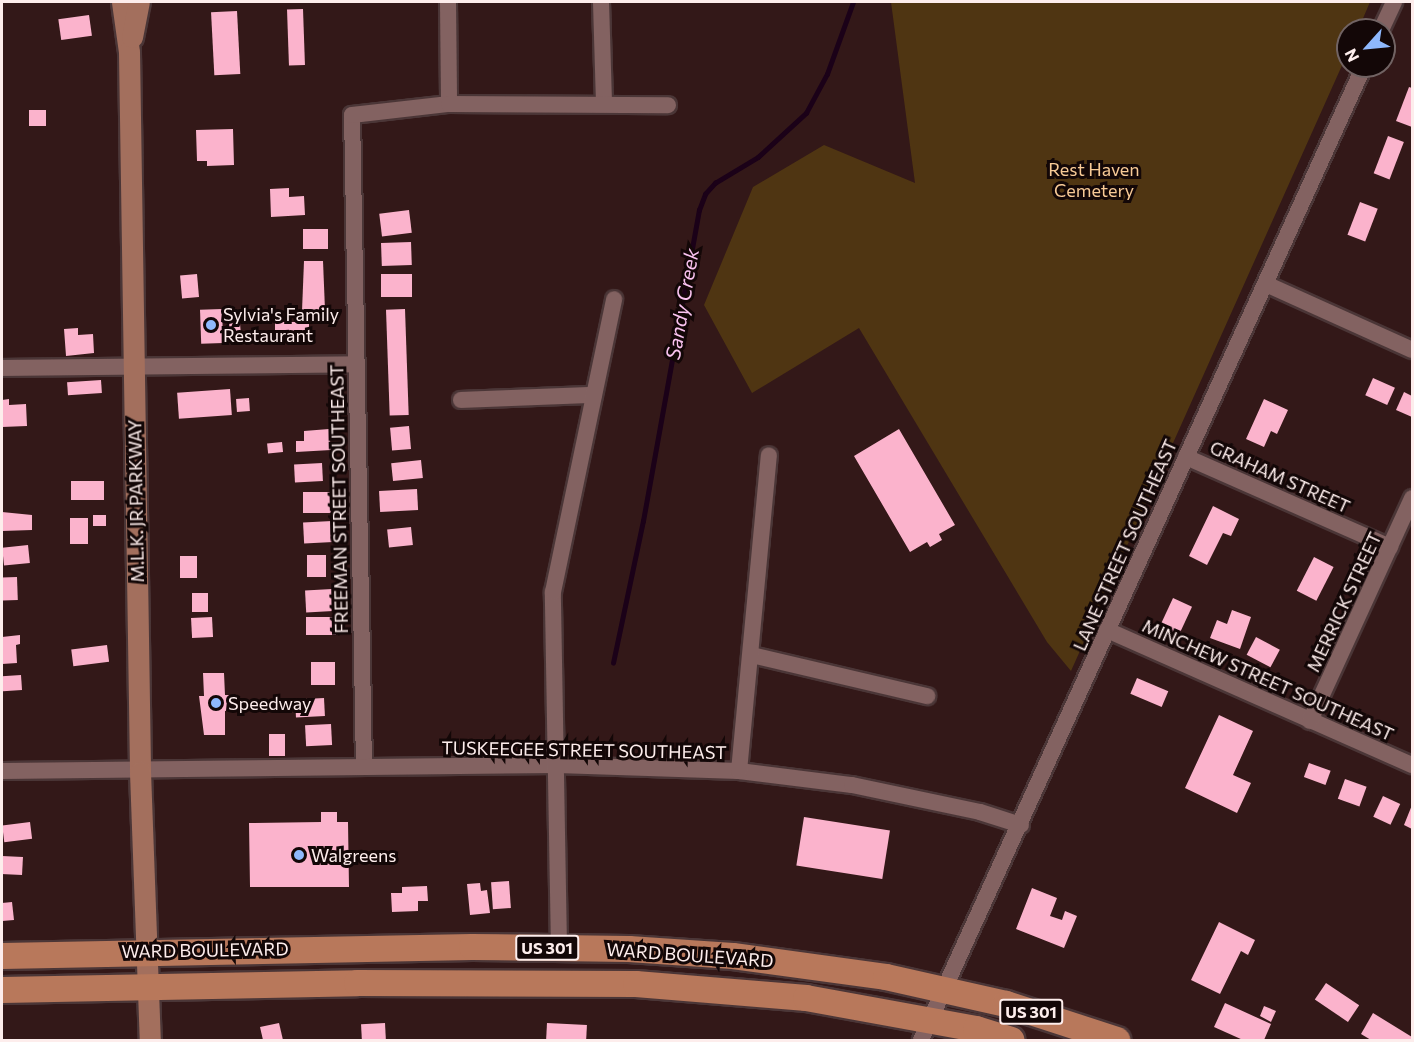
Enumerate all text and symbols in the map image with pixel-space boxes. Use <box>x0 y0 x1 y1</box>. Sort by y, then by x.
north arrow <box>1336 18 1396 78</box>
text: N <box>1340 46 1362 65</box>
park label: Rest Haven Cemetery <box>1048 159 1140 201</box>
water label: Sandy Creek <box>660 246 704 362</box>
place label: Sylvia's Family Restaurant <box>223 304 339 346</box>
marker: Sylvia's Family Restaurant <box>204 318 218 332</box>
street label: FREEMAN STREET SOUTHEAST <box>326 364 352 634</box>
street label: M.L.K. JR PARKWAY <box>124 419 148 583</box>
street label: LANE STREET SOUTHEAST <box>1069 436 1181 654</box>
street label: GRAHAM STREET <box>1207 436 1353 518</box>
street label: MERRICK STREET <box>1302 529 1386 675</box>
street label: MINCHEW STREET SOUTHEAST <box>1139 615 1397 745</box>
place label: Speedway <box>228 692 311 714</box>
marker: Speedway <box>209 696 223 710</box>
street label: TUSKEEGEE STREET SOUTHEAST <box>441 737 727 763</box>
place label: Walgreens <box>311 844 397 866</box>
marker: Walgreens <box>292 848 306 862</box>
road number: US 301 <box>514 935 580 961</box>
street label: WARD BOULEVARD <box>121 938 289 962</box>
street label: WARD BOULEVARD <box>606 938 774 972</box>
road number: US 301 <box>998 999 1064 1025</box>

